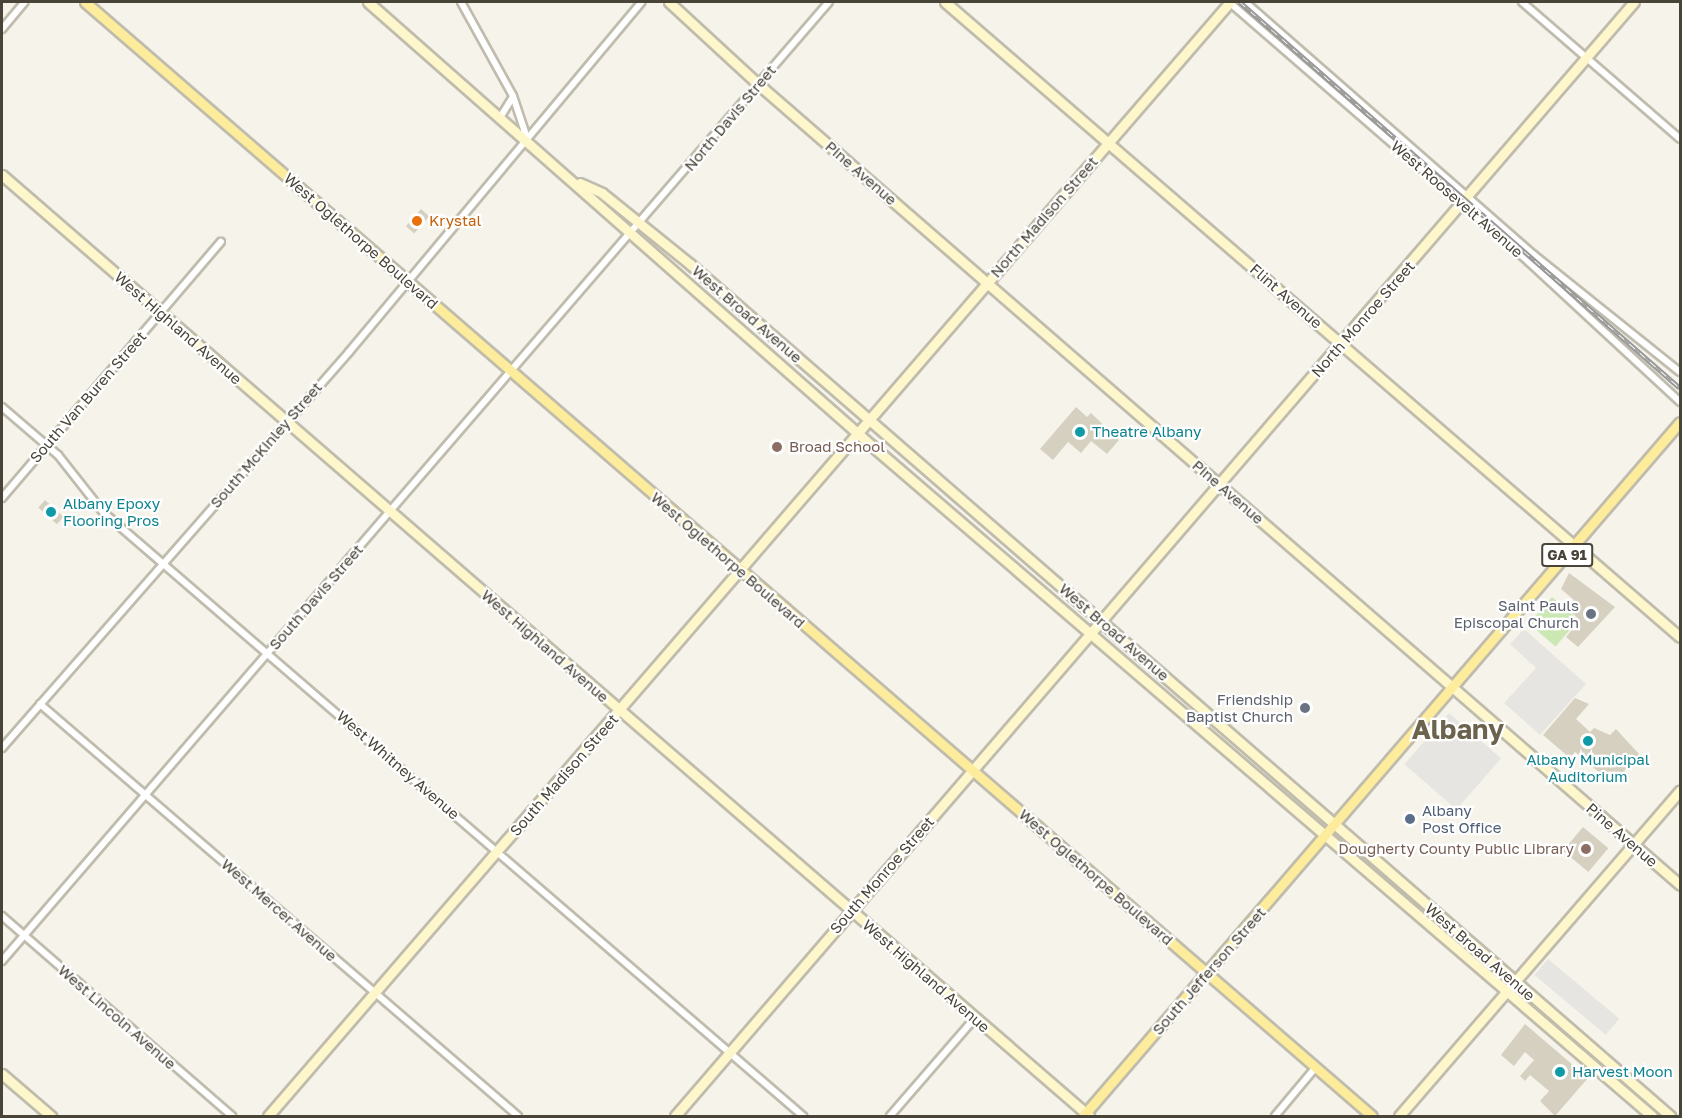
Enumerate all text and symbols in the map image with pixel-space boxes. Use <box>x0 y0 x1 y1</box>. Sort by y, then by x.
street label: North Davis Street <box>680 61 780 175</box>
street label: Pine Avenue <box>822 137 900 209</box>
street label: West Roosevelt Avenue <box>1387 137 1527 261</box>
street label: North Madison Street <box>987 153 1101 281</box>
street label: West Oglethorpe Boulevard <box>280 169 442 313</box>
place label: Krystal <box>429 212 481 230</box>
marker: Krystal <box>410 214 424 228</box>
street label: North Monroe Street <box>1308 257 1418 381</box>
street label: Flint Avenue <box>1246 260 1326 332</box>
street label: West Broad Avenue <box>689 261 805 367</box>
street label: West Highland Avenue <box>111 268 245 388</box>
street label: South Van Buren Street <box>26 328 150 466</box>
street label: South McKinley Street <box>206 378 326 512</box>
place label: Theatre Albany <box>1092 423 1201 441</box>
marker: Theatre Albany <box>1073 425 1087 439</box>
place label: Broad School <box>789 438 885 456</box>
marker: Broad School <box>770 440 784 454</box>
street label: Pine Avenue <box>1189 456 1267 528</box>
street label: West Oglethorpe Boulevard <box>647 488 809 632</box>
place label: Albany Epoxy Flooring Pros <box>63 494 160 529</box>
marker: Albany Epoxy Flooring Pros <box>44 505 58 519</box>
street label: South Davis Street <box>265 541 367 653</box>
road number: GA 91 <box>1540 544 1594 566</box>
street label: West Broad Avenue <box>1056 579 1172 685</box>
street label: West Highland Avenue <box>478 586 612 706</box>
place label: Saint Pauls Episcopal Church <box>1454 596 1579 631</box>
marker: Saint Pauls Episcopal Church <box>1584 607 1598 621</box>
place label: Friendship Baptist Church <box>1186 690 1293 725</box>
marker: Friendship Baptist Church <box>1298 701 1312 715</box>
street label: West Whitney Avenue <box>333 707 463 823</box>
street label: South Madison Street <box>506 710 622 840</box>
district label: Albany <box>1412 714 1504 746</box>
marker: Albany Municipal Auditorium <box>1581 734 1595 748</box>
place label: Albany Municipal Auditorium <box>1526 750 1650 785</box>
street label: Pine Avenue <box>1583 799 1661 871</box>
place label: Albany Post Office <box>1422 801 1501 836</box>
street label: West Oglethorpe Boulevard <box>1015 805 1177 949</box>
marker: Albany Post Office <box>1403 812 1417 826</box>
street label: South Monroe Street <box>826 813 938 937</box>
place label: Dougherty County Public Library <box>1338 840 1574 858</box>
marker: Dougherty County Public Library <box>1579 842 1593 856</box>
street label: West Mercer Avenue <box>218 855 340 965</box>
street label: West Broad Avenue <box>1422 899 1538 1005</box>
street label: South Jefferson Street <box>1149 903 1269 1039</box>
street label: West Highland Avenue <box>859 916 993 1036</box>
street label: West Lincoln Avenue <box>55 961 179 1073</box>
place label: Harvest Moon <box>1572 1063 1673 1081</box>
marker: Harvest Moon <box>1553 1065 1567 1079</box>

